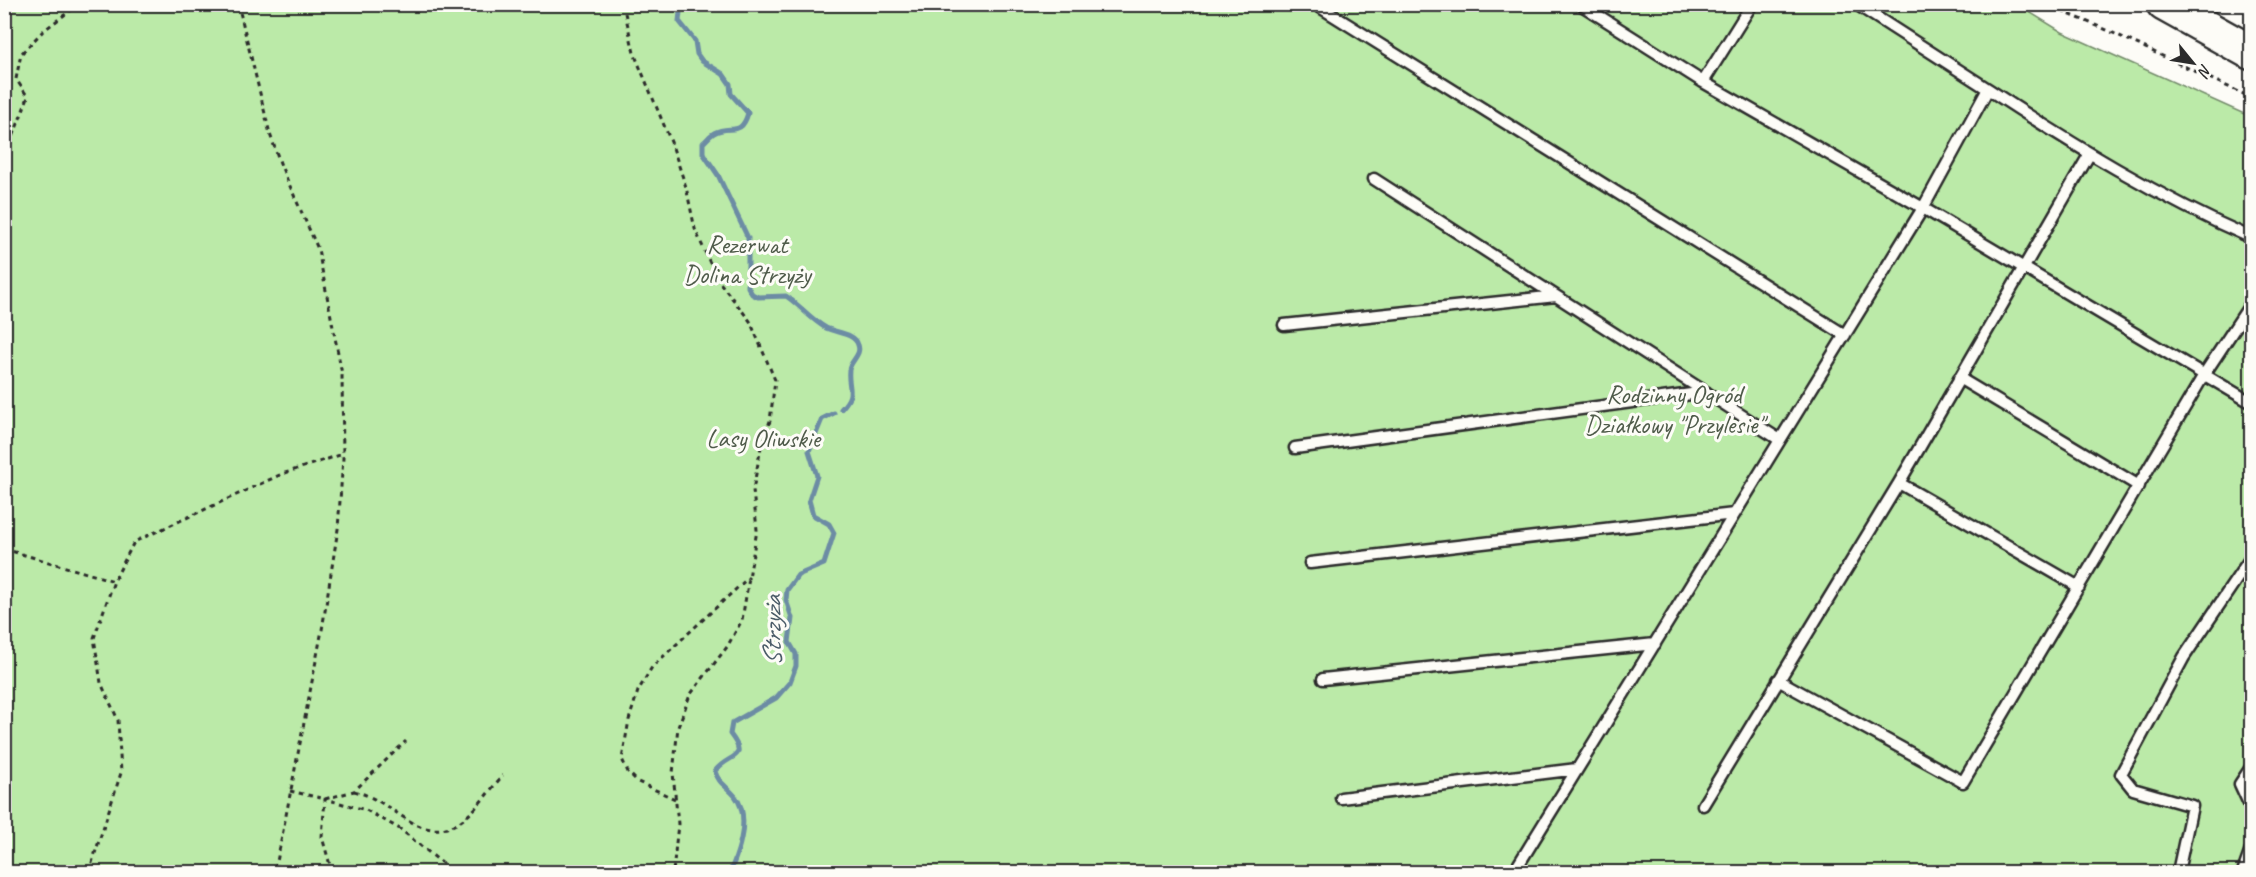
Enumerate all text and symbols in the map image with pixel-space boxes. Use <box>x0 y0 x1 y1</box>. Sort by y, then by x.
north arrow <box>2163 33 2223 93</box>
text: N <box>2192 61 2216 82</box>
park label: Rezerwat Dolina Strzyży <box>683 228 813 291</box>
park label: Rodzinny Ogród Działkowy "Przylesie" <box>1585 378 1768 441</box>
park label: Lasy Oliwskie <box>706 422 822 455</box>
water label: Strzyża <box>755 594 789 666</box>

